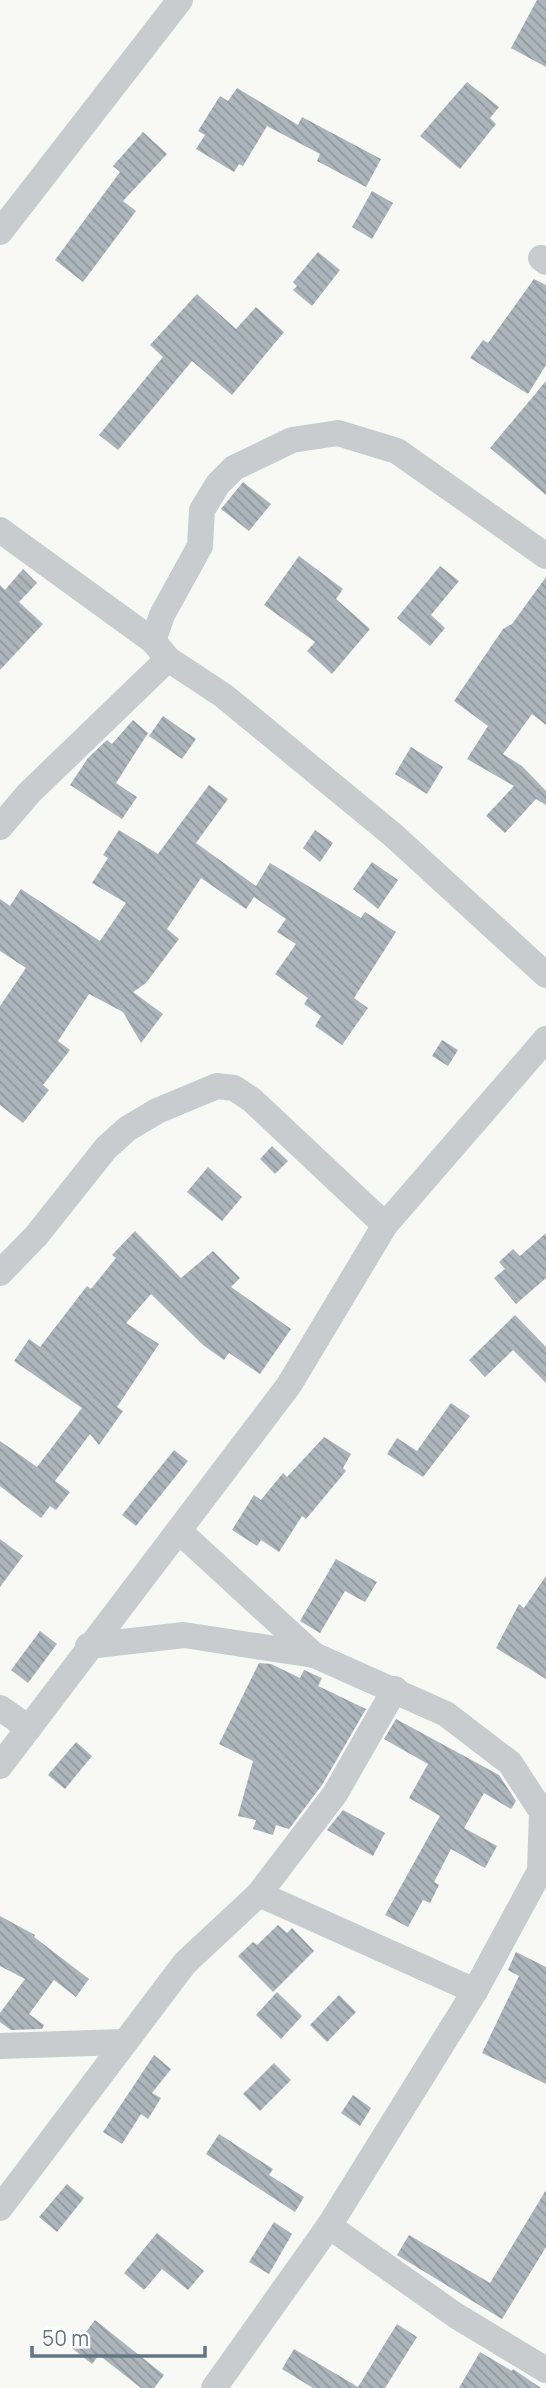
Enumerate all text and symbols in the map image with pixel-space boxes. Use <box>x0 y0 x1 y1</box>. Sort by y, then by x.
scale bar <box>32 2314 205 2358</box>
text: 50 m <box>42 2324 89 2352</box>

